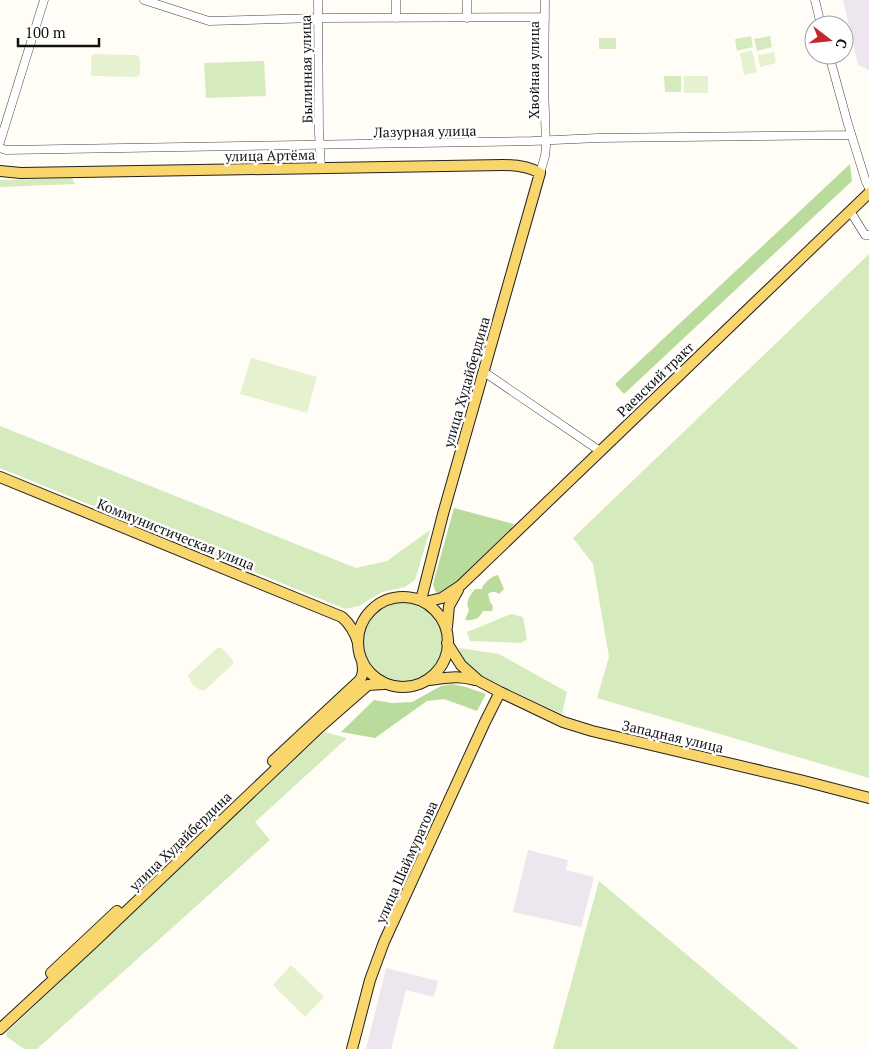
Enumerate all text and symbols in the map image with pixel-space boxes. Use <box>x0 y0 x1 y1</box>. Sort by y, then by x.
scale bar <box>18 15 99 47</box>
street label: Былинная улица <box>296 15 316 123</box>
north arrow <box>804 15 854 65</box>
street label: Хвойная улица <box>524 21 543 119</box>
text: 100 m <box>25 22 66 42</box>
text: С <box>832 37 852 51</box>
street label: Лазурная улица <box>372 121 477 141</box>
street label: улица Артёма <box>224 145 315 165</box>
street label: улица Худайбердина <box>438 314 494 451</box>
street label: Раевский тракт <box>612 337 698 421</box>
street label: Коммунистическая улица <box>94 494 258 574</box>
street label: Западная улица <box>620 715 726 757</box>
street label: улица Худайбердина <box>124 787 235 896</box>
street label: улица Шаймуратова <box>370 798 442 927</box>

